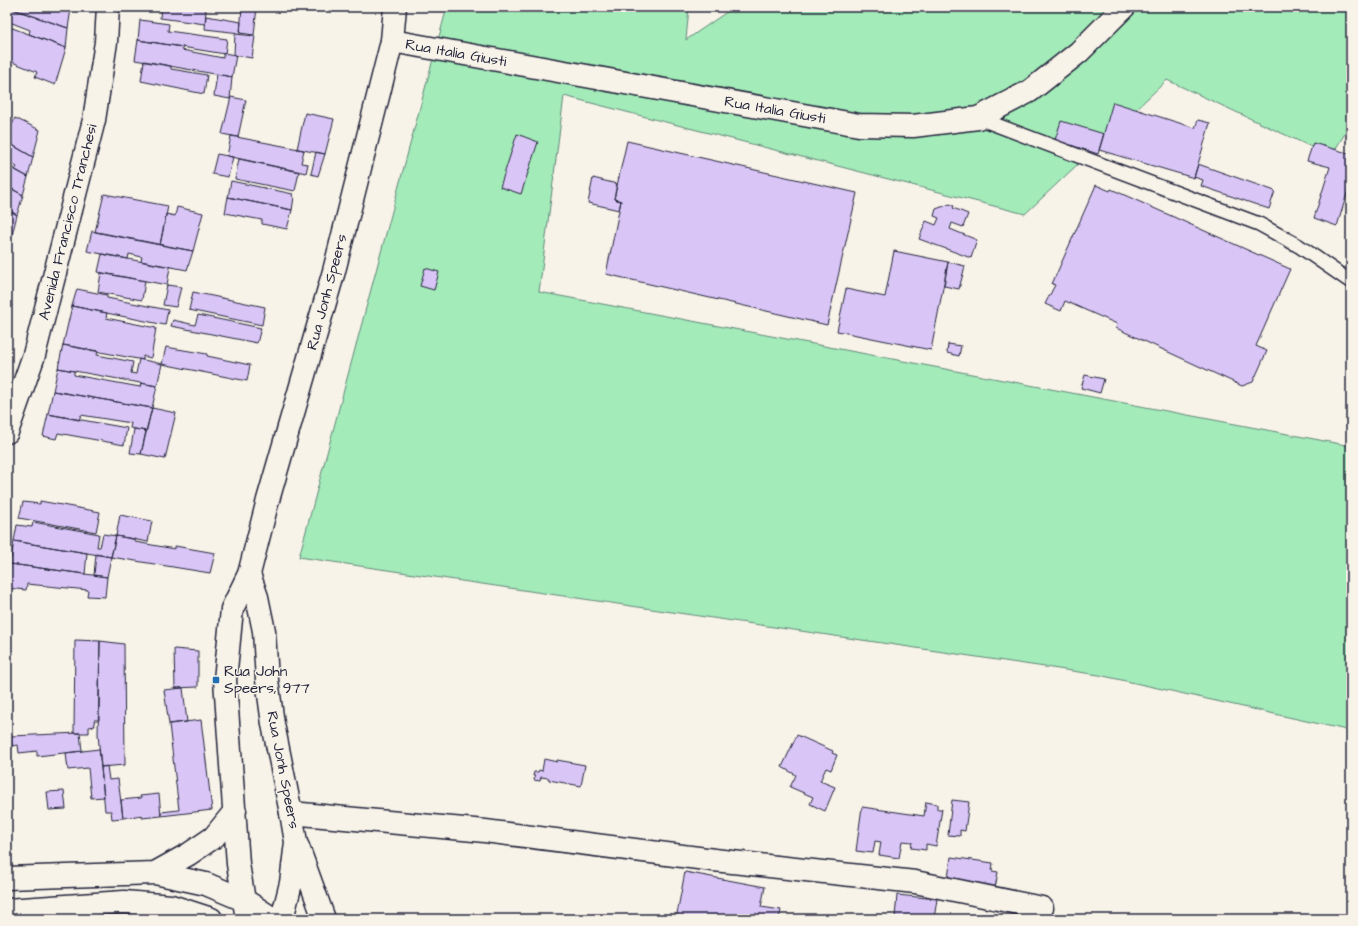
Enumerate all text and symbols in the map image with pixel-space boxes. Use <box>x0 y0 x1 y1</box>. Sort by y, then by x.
street label: Rua Italia Giusti <box>404 34 509 72</box>
street label: Rua Italia Giusti <box>723 91 828 129</box>
street label: Avenida Francisco Tranchesi <box>33 121 103 322</box>
street label: Rua Jonh Speers <box>301 231 353 352</box>
place label: Rua John Speers, 977 <box>224 661 310 699</box>
marker: Rua John Speers, 977 <box>211 675 221 685</box>
street label: Rua Jonh Speers <box>261 709 305 831</box>

